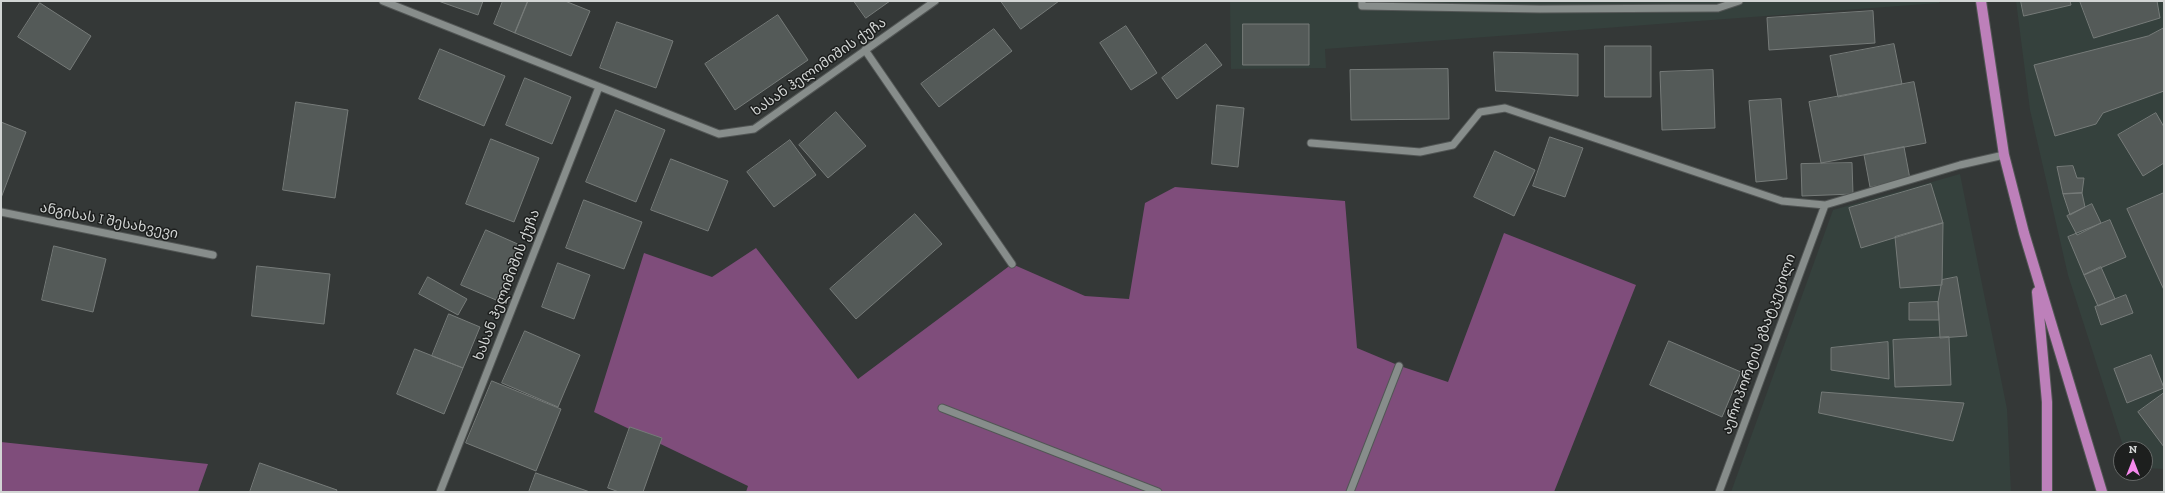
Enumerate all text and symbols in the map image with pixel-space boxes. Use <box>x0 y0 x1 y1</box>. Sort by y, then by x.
street label: ხასან ჰელიმიშის ქუჩა <box>748 14 890 120</box>
street label: ანგისას I შესახვევი <box>38 199 180 243</box>
street label: ხასან ჰელიმიშის ქუჩა <box>470 207 544 363</box>
street label: აეროპორტის გზატკეცილი <box>1719 252 1799 436</box>
north arrow <box>2113 441 2153 481</box>
text: N <box>2129 443 2137 456</box>

